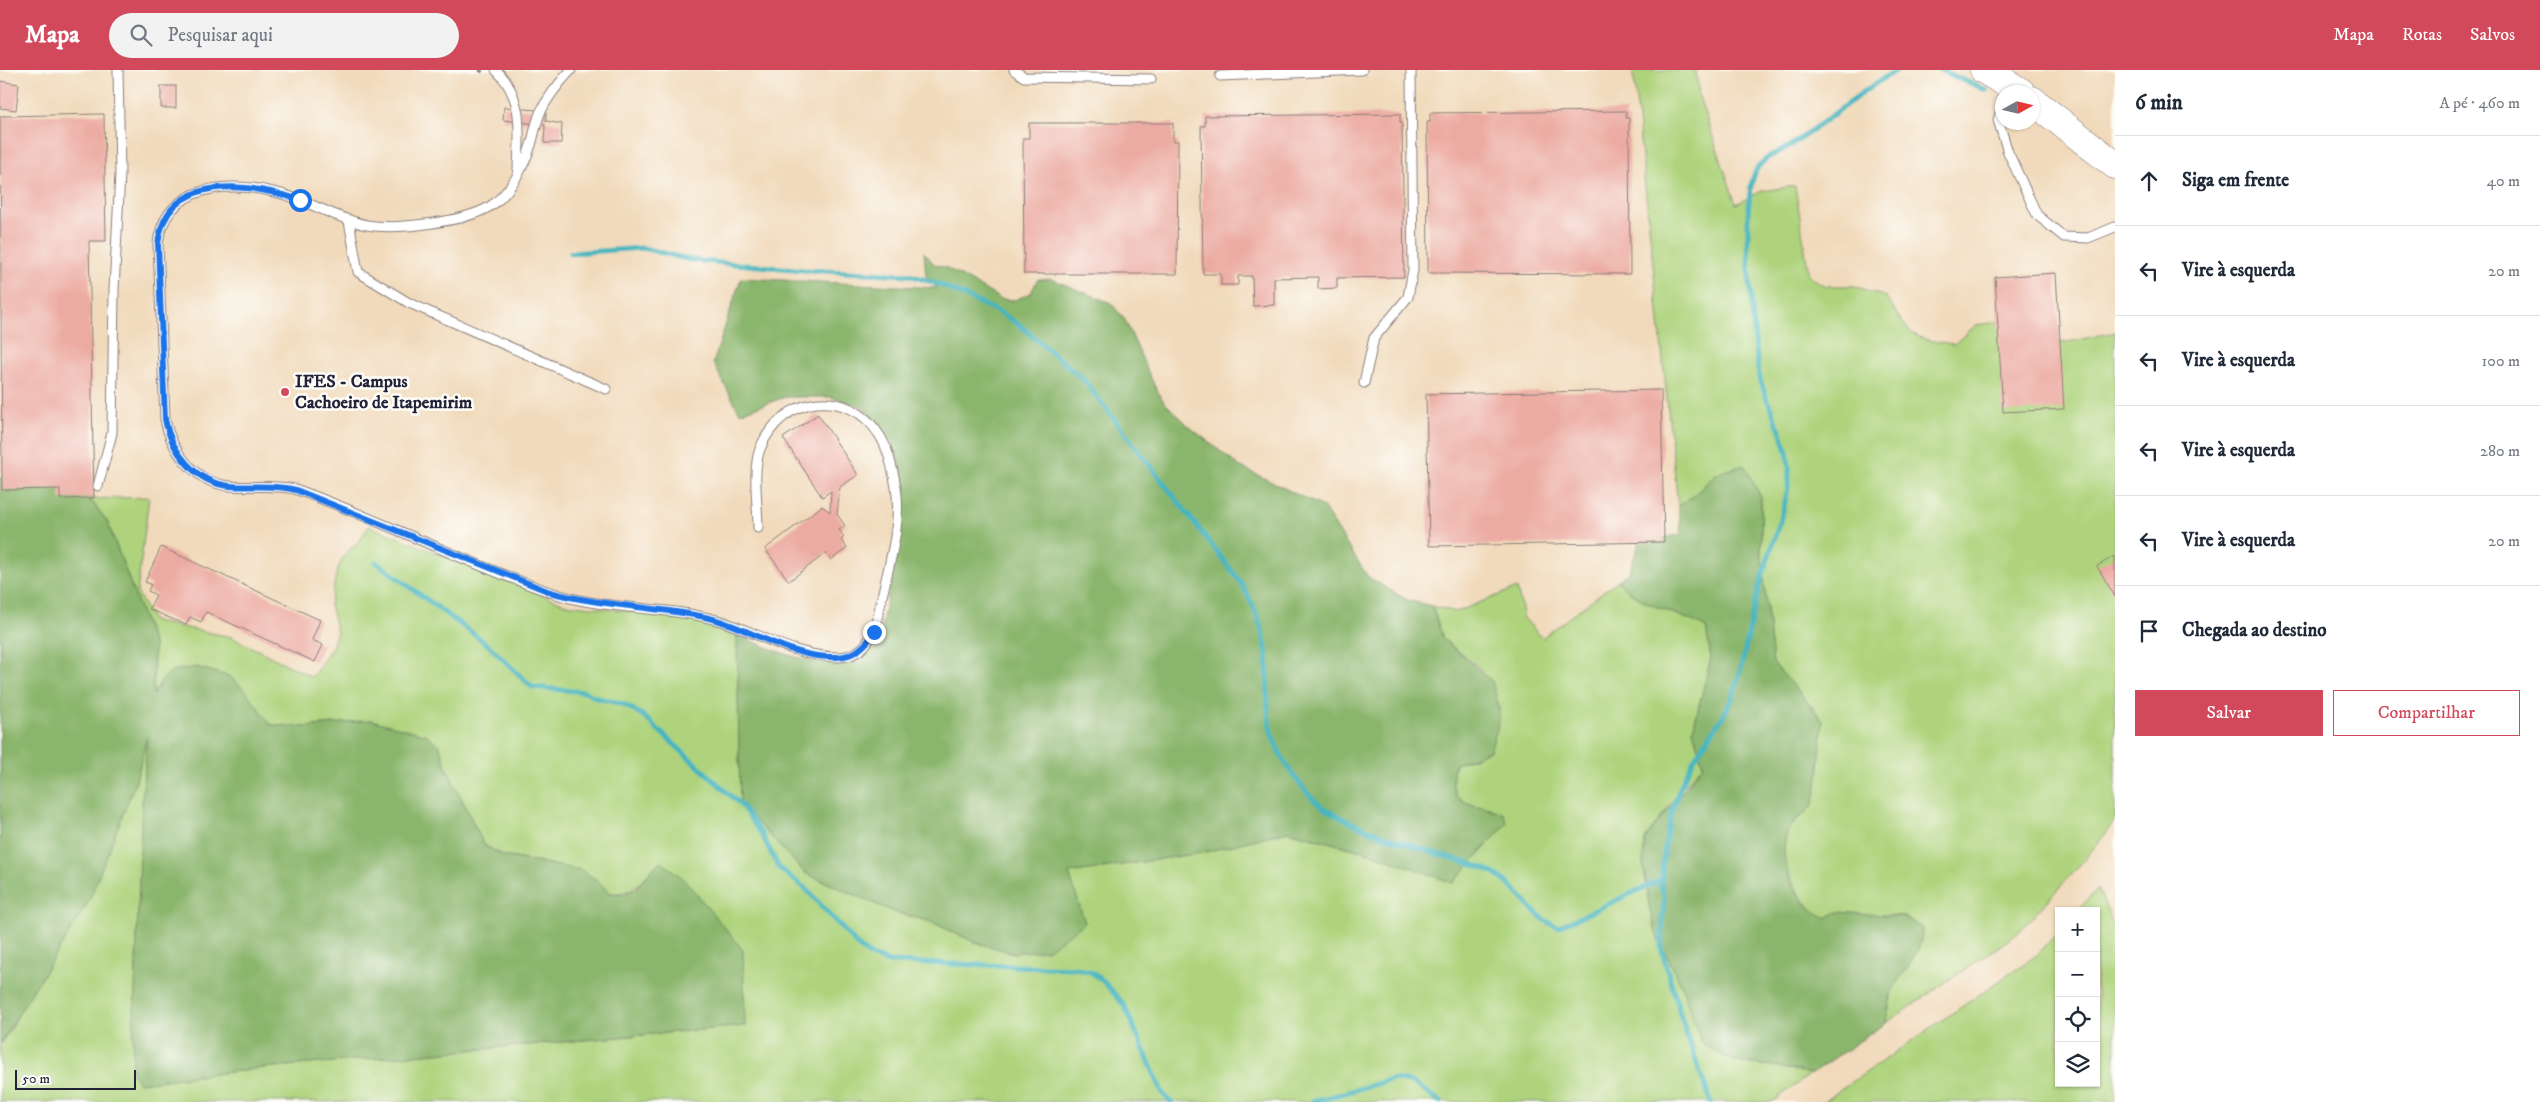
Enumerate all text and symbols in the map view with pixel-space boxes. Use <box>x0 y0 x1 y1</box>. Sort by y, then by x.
search box <box>109 13 459 58</box>
text: Mapa <box>25 20 79 50</box>
icon: search <box>127 21 155 49</box>
text: Pesquisar aqui <box>167 24 273 47</box>
text: Mapa <box>2333 24 2374 46</box>
text: Rotas <box>2402 24 2442 46</box>
text: Salvos <box>2470 24 2515 46</box>
north arrow <box>1995 85 2040 130</box>
text: 6 min <box>2135 90 2183 116</box>
text: A pé · 460 m <box>2439 93 2520 113</box>
icon: ahead <box>2135 167 2163 195</box>
text: Siga em frente <box>2182 169 2289 192</box>
text: 40 m <box>2487 171 2520 191</box>
route start <box>289 189 312 212</box>
icon: left <box>2135 257 2163 285</box>
text: Vire à esquerda <box>2182 259 2295 282</box>
text: 20 m <box>2488 261 2520 281</box>
icon: left <box>2135 347 2163 375</box>
text: Vire à esquerda <box>2182 349 2295 372</box>
text: 100 m <box>2482 351 2520 371</box>
place label: IFES - Campus Cachoeiro de Itapemirim <box>295 371 473 414</box>
marker: IFES - Campus Cachoeiro de Itapemirim <box>279 386 291 398</box>
icon: left <box>2135 437 2163 465</box>
text: Vire à esquerda <box>2182 439 2295 462</box>
text: 280 m <box>2480 441 2520 461</box>
icon: left <box>2135 527 2163 555</box>
text: Vire à esquerda <box>2182 529 2295 552</box>
text: 20 m <box>2488 531 2520 551</box>
icon: arrive <box>2135 617 2163 645</box>
text: Chegada ao destino <box>2182 619 2327 642</box>
route end <box>863 621 886 644</box>
button: Salvar <box>2135 690 2323 736</box>
button: Compartilhar <box>2333 690 2520 736</box>
map controls <box>2055 907 2100 1087</box>
button: + <box>2055 907 2100 952</box>
button: − <box>2055 952 2100 997</box>
button: locate <box>2055 997 2100 1042</box>
button: layers <box>2055 1042 2100 1087</box>
scale bar <box>15 1067 136 1090</box>
text: 50 m <box>22 1070 50 1088</box>

